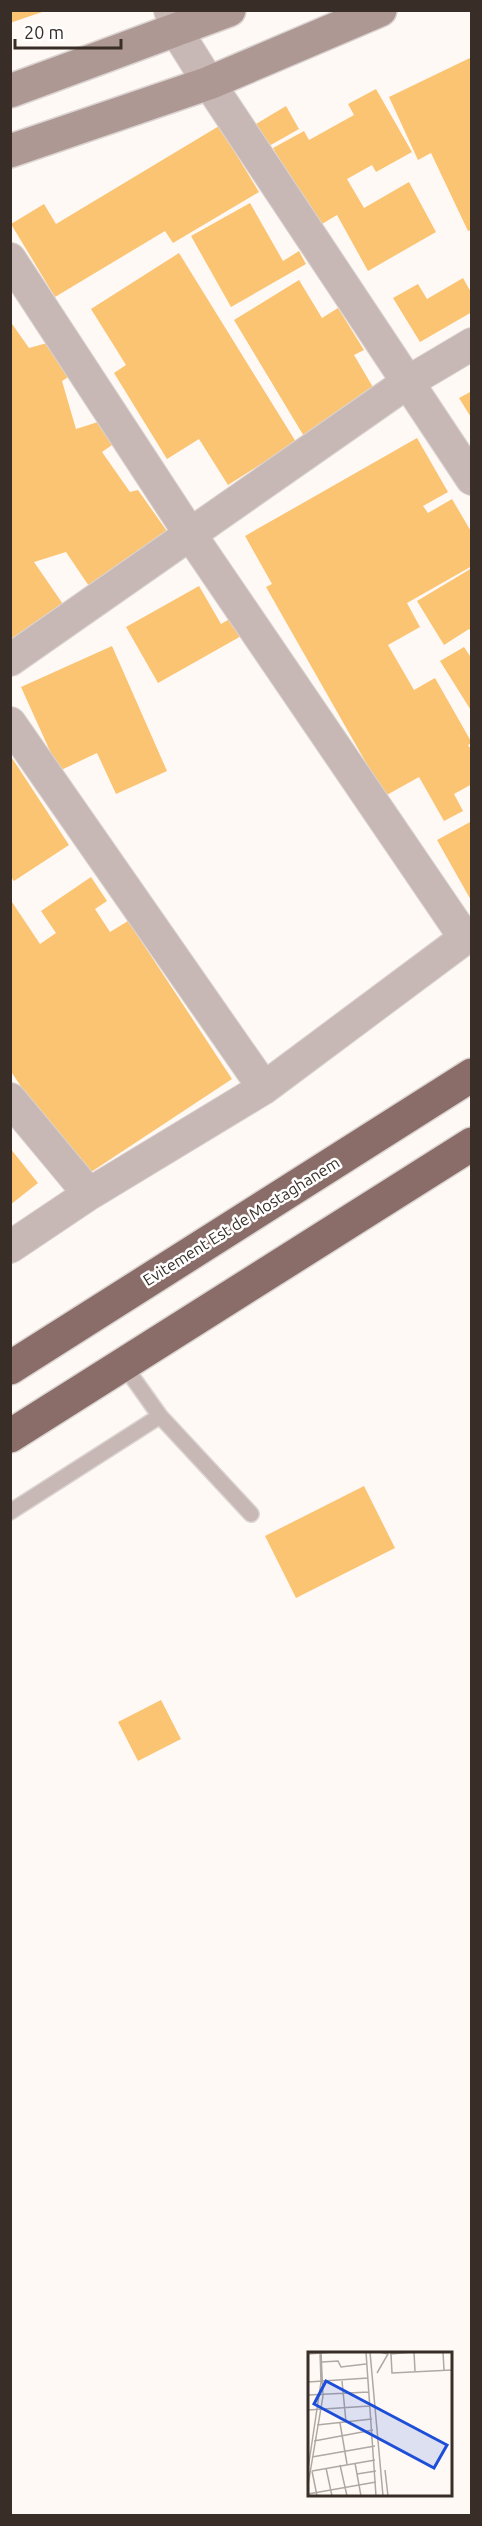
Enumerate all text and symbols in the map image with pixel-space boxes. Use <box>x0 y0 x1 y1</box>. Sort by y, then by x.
scale bar <box>15 12 122 50</box>
text: 20 m <box>24 22 64 42</box>
street label: Evitement Est de Mostaghanem <box>140 1153 342 1289</box>
inset map <box>308 2352 452 2496</box>

